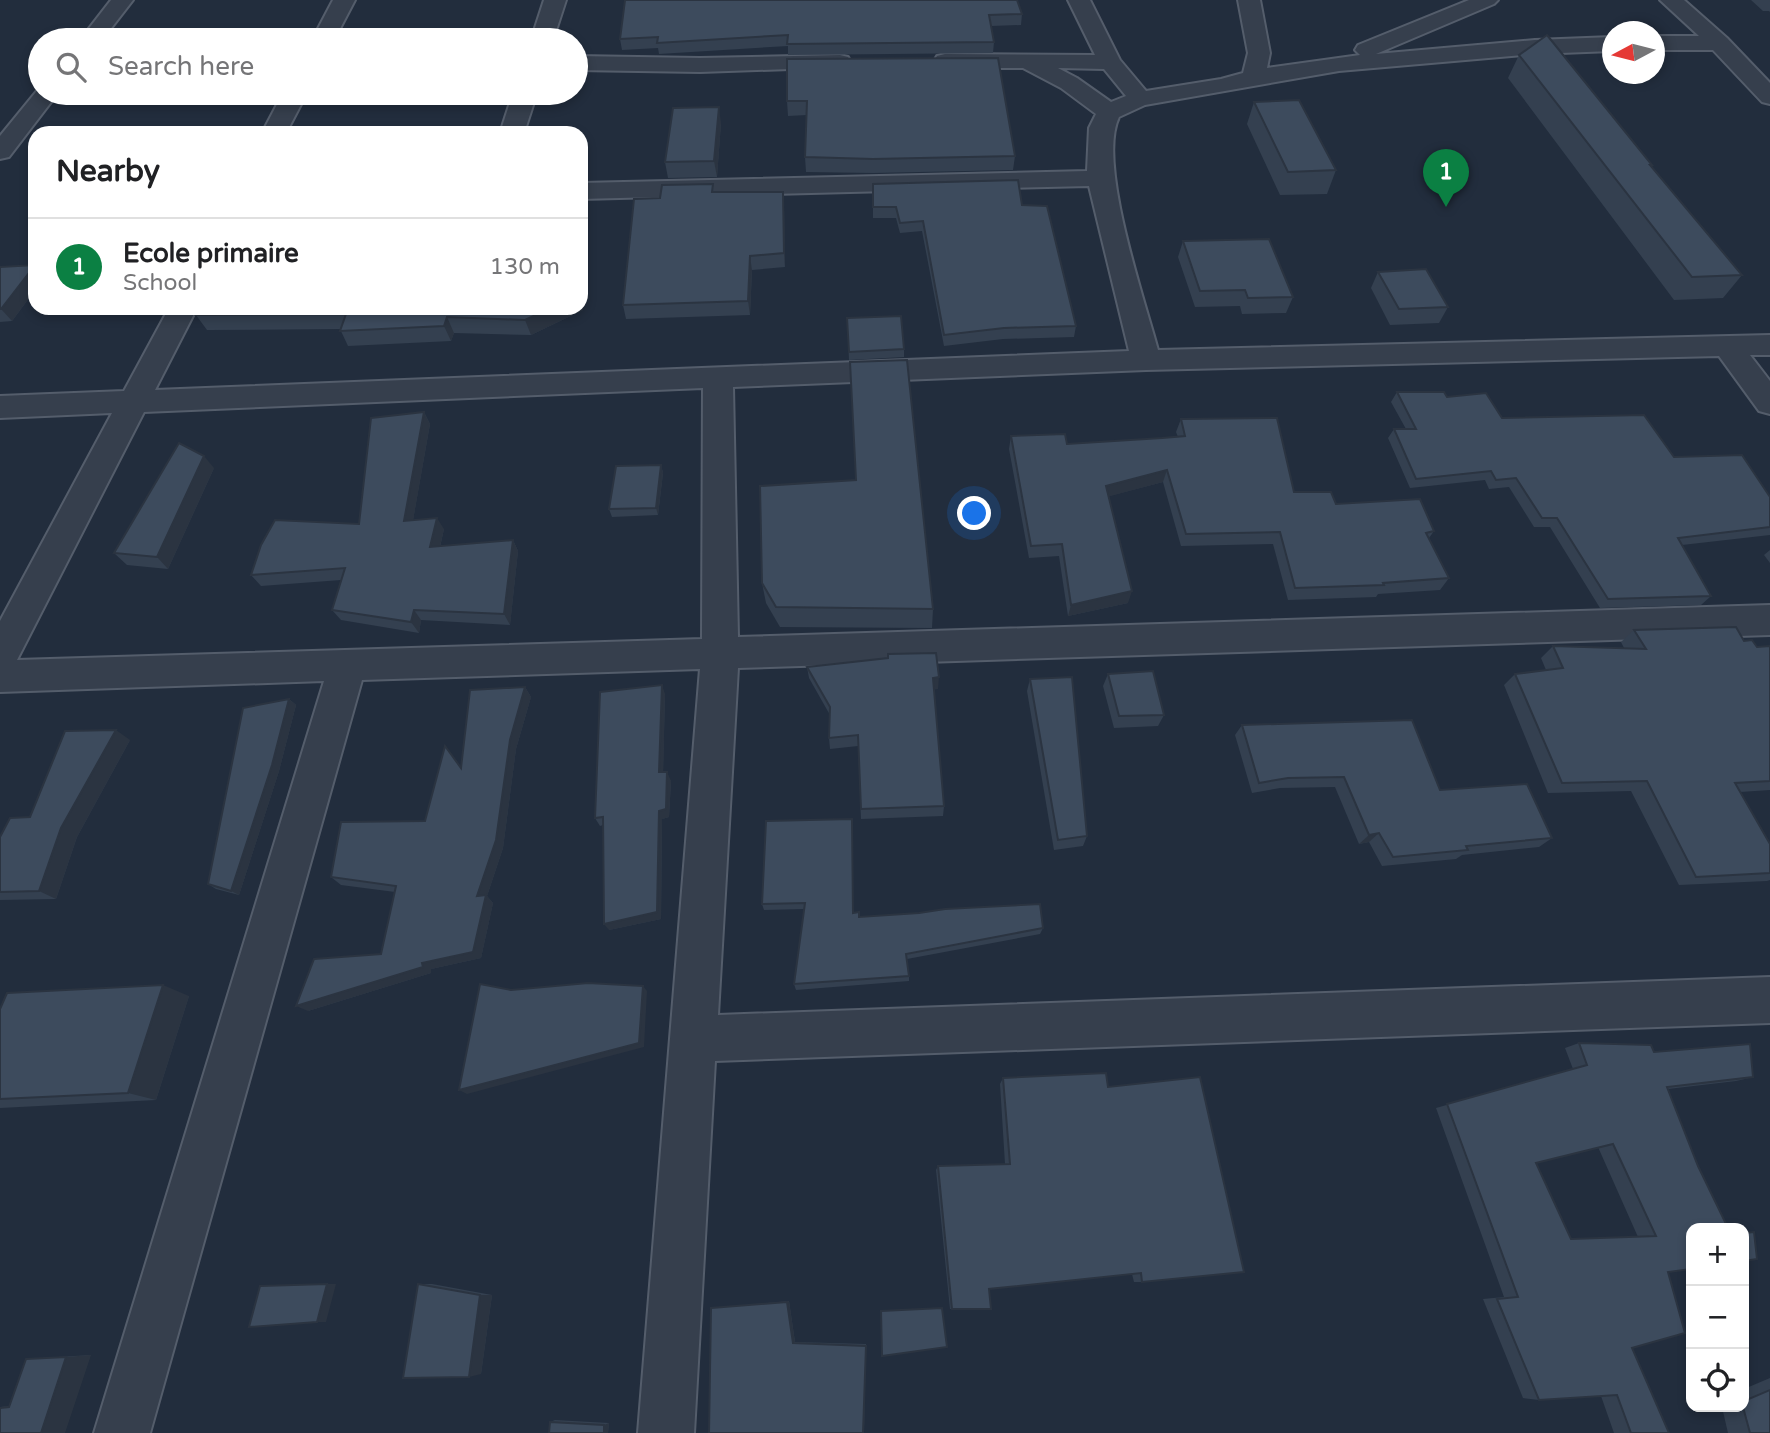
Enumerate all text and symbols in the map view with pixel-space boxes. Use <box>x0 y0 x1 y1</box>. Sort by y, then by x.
north arrow <box>1602 21 1665 84</box>
search box <box>28 28 588 105</box>
icon: search <box>52 48 90 86</box>
text: Search here <box>108 51 254 82</box>
pin: 1 <box>1423 149 1469 207</box>
text: Nearby <box>56 153 160 190</box>
text: Ecole primaire <box>123 238 299 269</box>
text: 1 <box>72 253 86 281</box>
text: 130 m <box>490 253 560 281</box>
text: School <box>123 269 197 297</box>
your location <box>957 496 991 530</box>
map controls <box>1686 1223 1749 1412</box>
button: + <box>1686 1223 1749 1286</box>
button: − <box>1686 1286 1749 1349</box>
button: locate <box>1686 1349 1749 1412</box>

